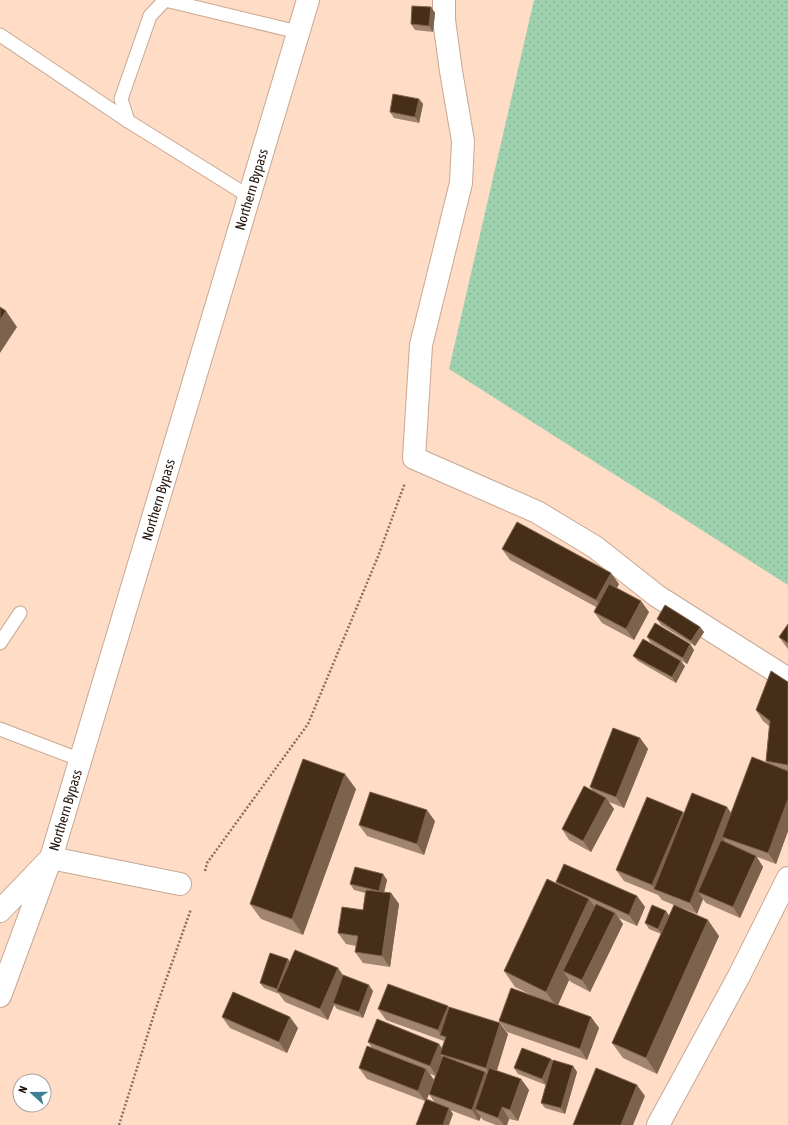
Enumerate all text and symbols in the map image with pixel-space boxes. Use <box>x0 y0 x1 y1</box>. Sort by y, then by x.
street label: Northern Bypass <box>231 147 271 232</box>
street label: Northern Bypass <box>139 457 178 543</box>
street label: Northern Bypass <box>46 767 85 853</box>
north arrow <box>12 1073 52 1113</box>
text: N <box>16 1084 29 1095</box>

